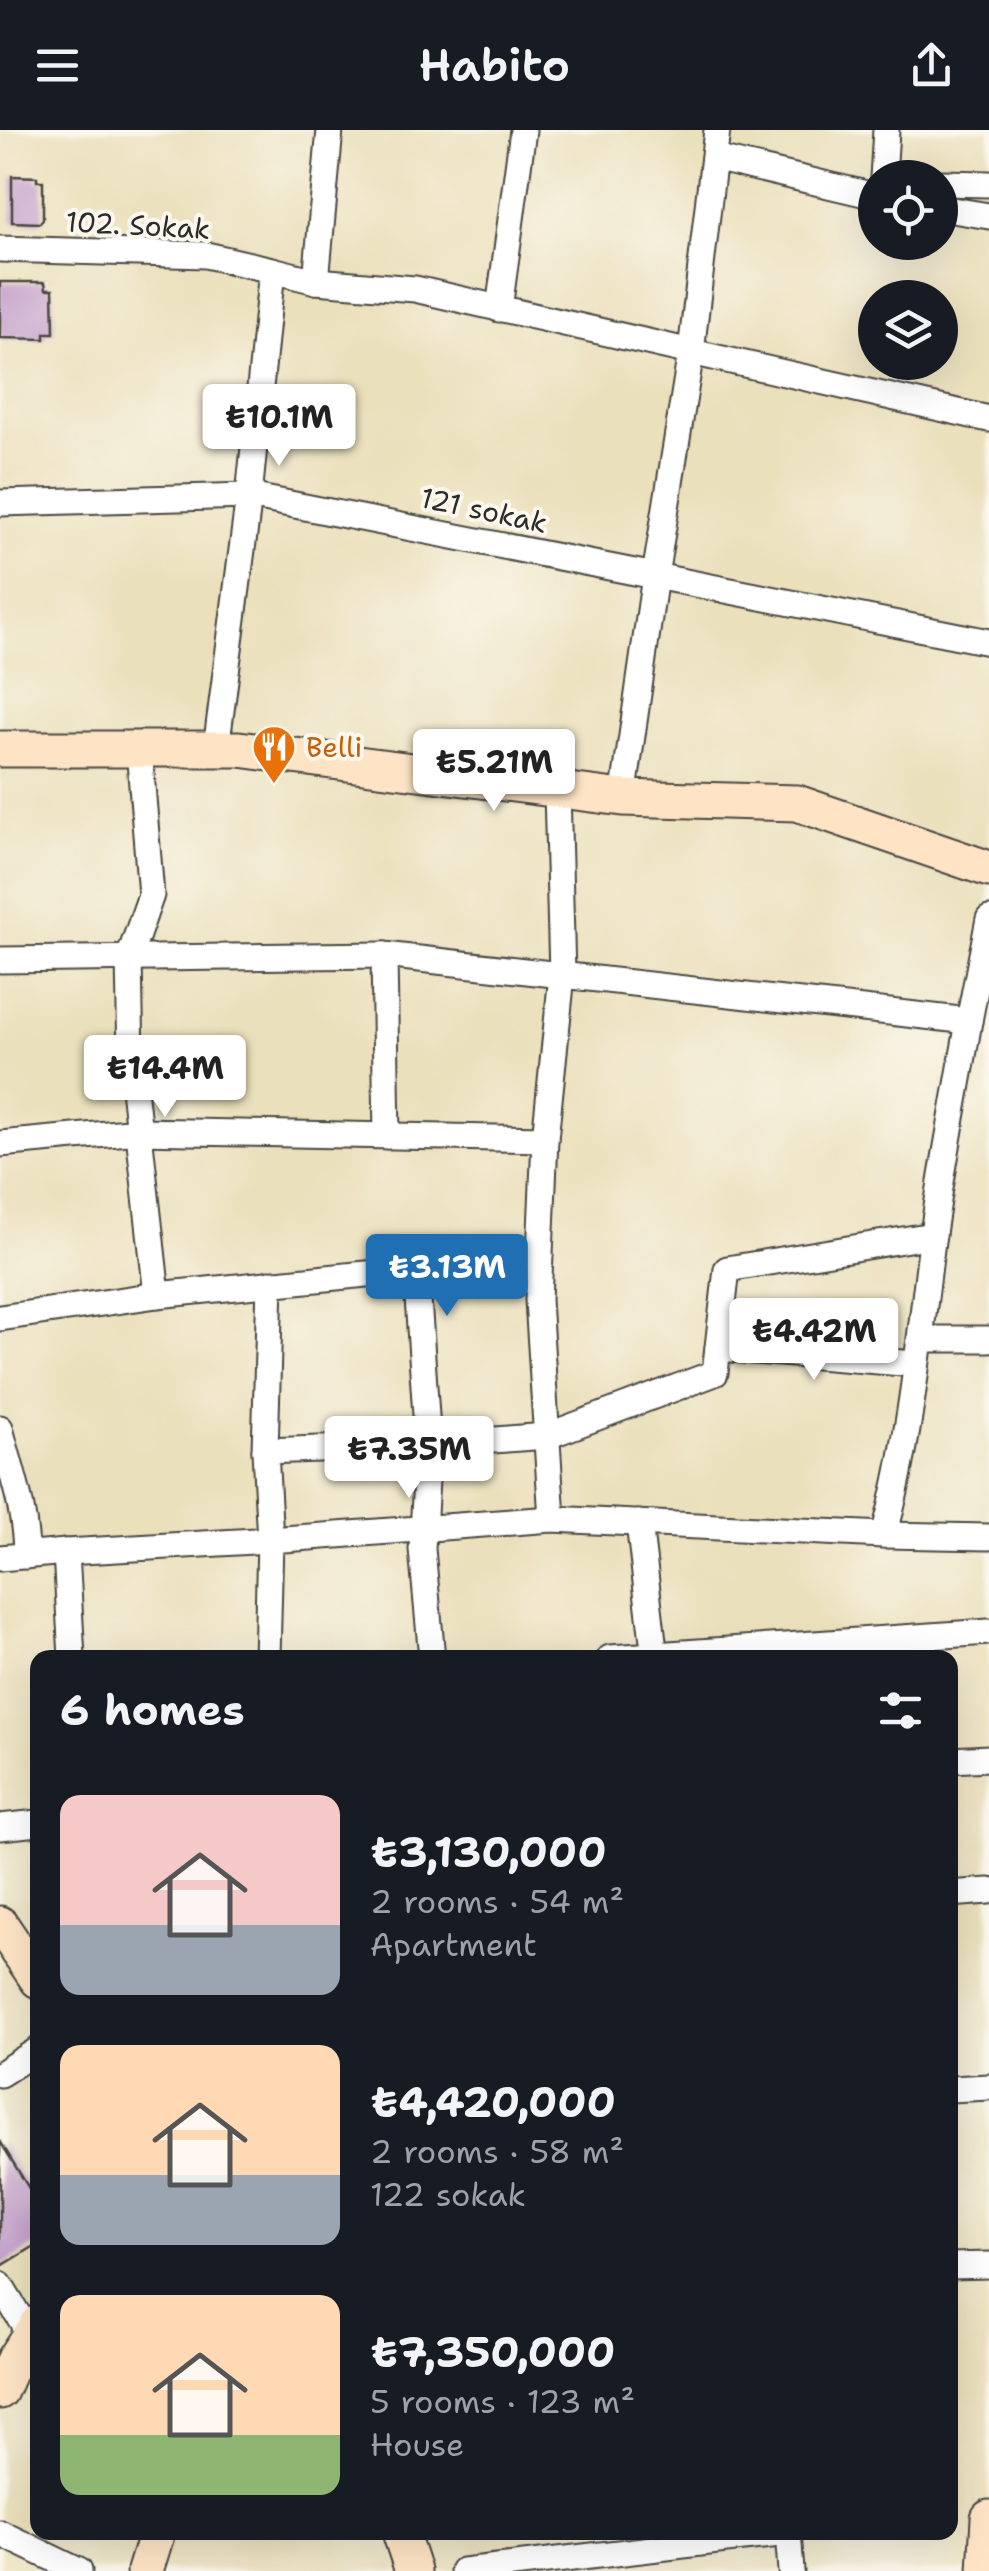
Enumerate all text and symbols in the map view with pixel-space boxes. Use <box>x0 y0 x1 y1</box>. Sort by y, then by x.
text: Habito <box>419 35 570 95</box>
icon: menu <box>30 38 85 93</box>
icon: share <box>904 38 959 93</box>
map controls <box>858 160 958 380</box>
button: locate <box>858 160 958 260</box>
street label: 102. Sokak <box>65 202 211 248</box>
button: layers <box>858 280 958 380</box>
pin: ₺10.1M <box>198 384 360 469</box>
text: ₺10.1M <box>225 395 333 438</box>
street label: 121 sokak <box>417 478 551 542</box>
restaurant icon: Belli <box>251 724 297 785</box>
place label: Belli <box>306 728 362 766</box>
pin: ₺5.21M <box>413 729 575 814</box>
text: ₺5.21M <box>435 740 553 783</box>
pin: ₺14.4M <box>84 1035 246 1120</box>
text: ₺14.4M <box>106 1046 224 1089</box>
pin: ₺3.13M <box>366 1234 528 1319</box>
text: ₺3.13M <box>388 1245 506 1288</box>
pin: ₺4.42M <box>733 1298 895 1383</box>
text: ₺4.42M <box>751 1309 877 1352</box>
pin: ₺7.35M <box>328 1416 490 1501</box>
text: ₺7.35M <box>347 1427 471 1470</box>
text: 6 homes <box>60 1682 245 1738</box>
icon: filters <box>873 1683 928 1738</box>
text: ₺3,130,000 <box>370 1824 607 1880</box>
icon: home <box>140 1835 260 1955</box>
text: 2 rooms · 54 m² <box>370 1880 624 1923</box>
text: Apartment <box>370 1923 537 1966</box>
text: ₺4,420,000 <box>370 2074 616 2130</box>
icon: home <box>140 2085 260 2205</box>
text: 2 rooms · 58 m² <box>370 2130 624 2173</box>
text: 122 sokak <box>370 2173 526 2216</box>
text: ₺7,350,000 <box>370 2324 615 2380</box>
icon: home <box>140 2335 260 2455</box>
text: 5 rooms · 123 m² <box>370 2380 635 2423</box>
text: House <box>370 2423 464 2466</box>

